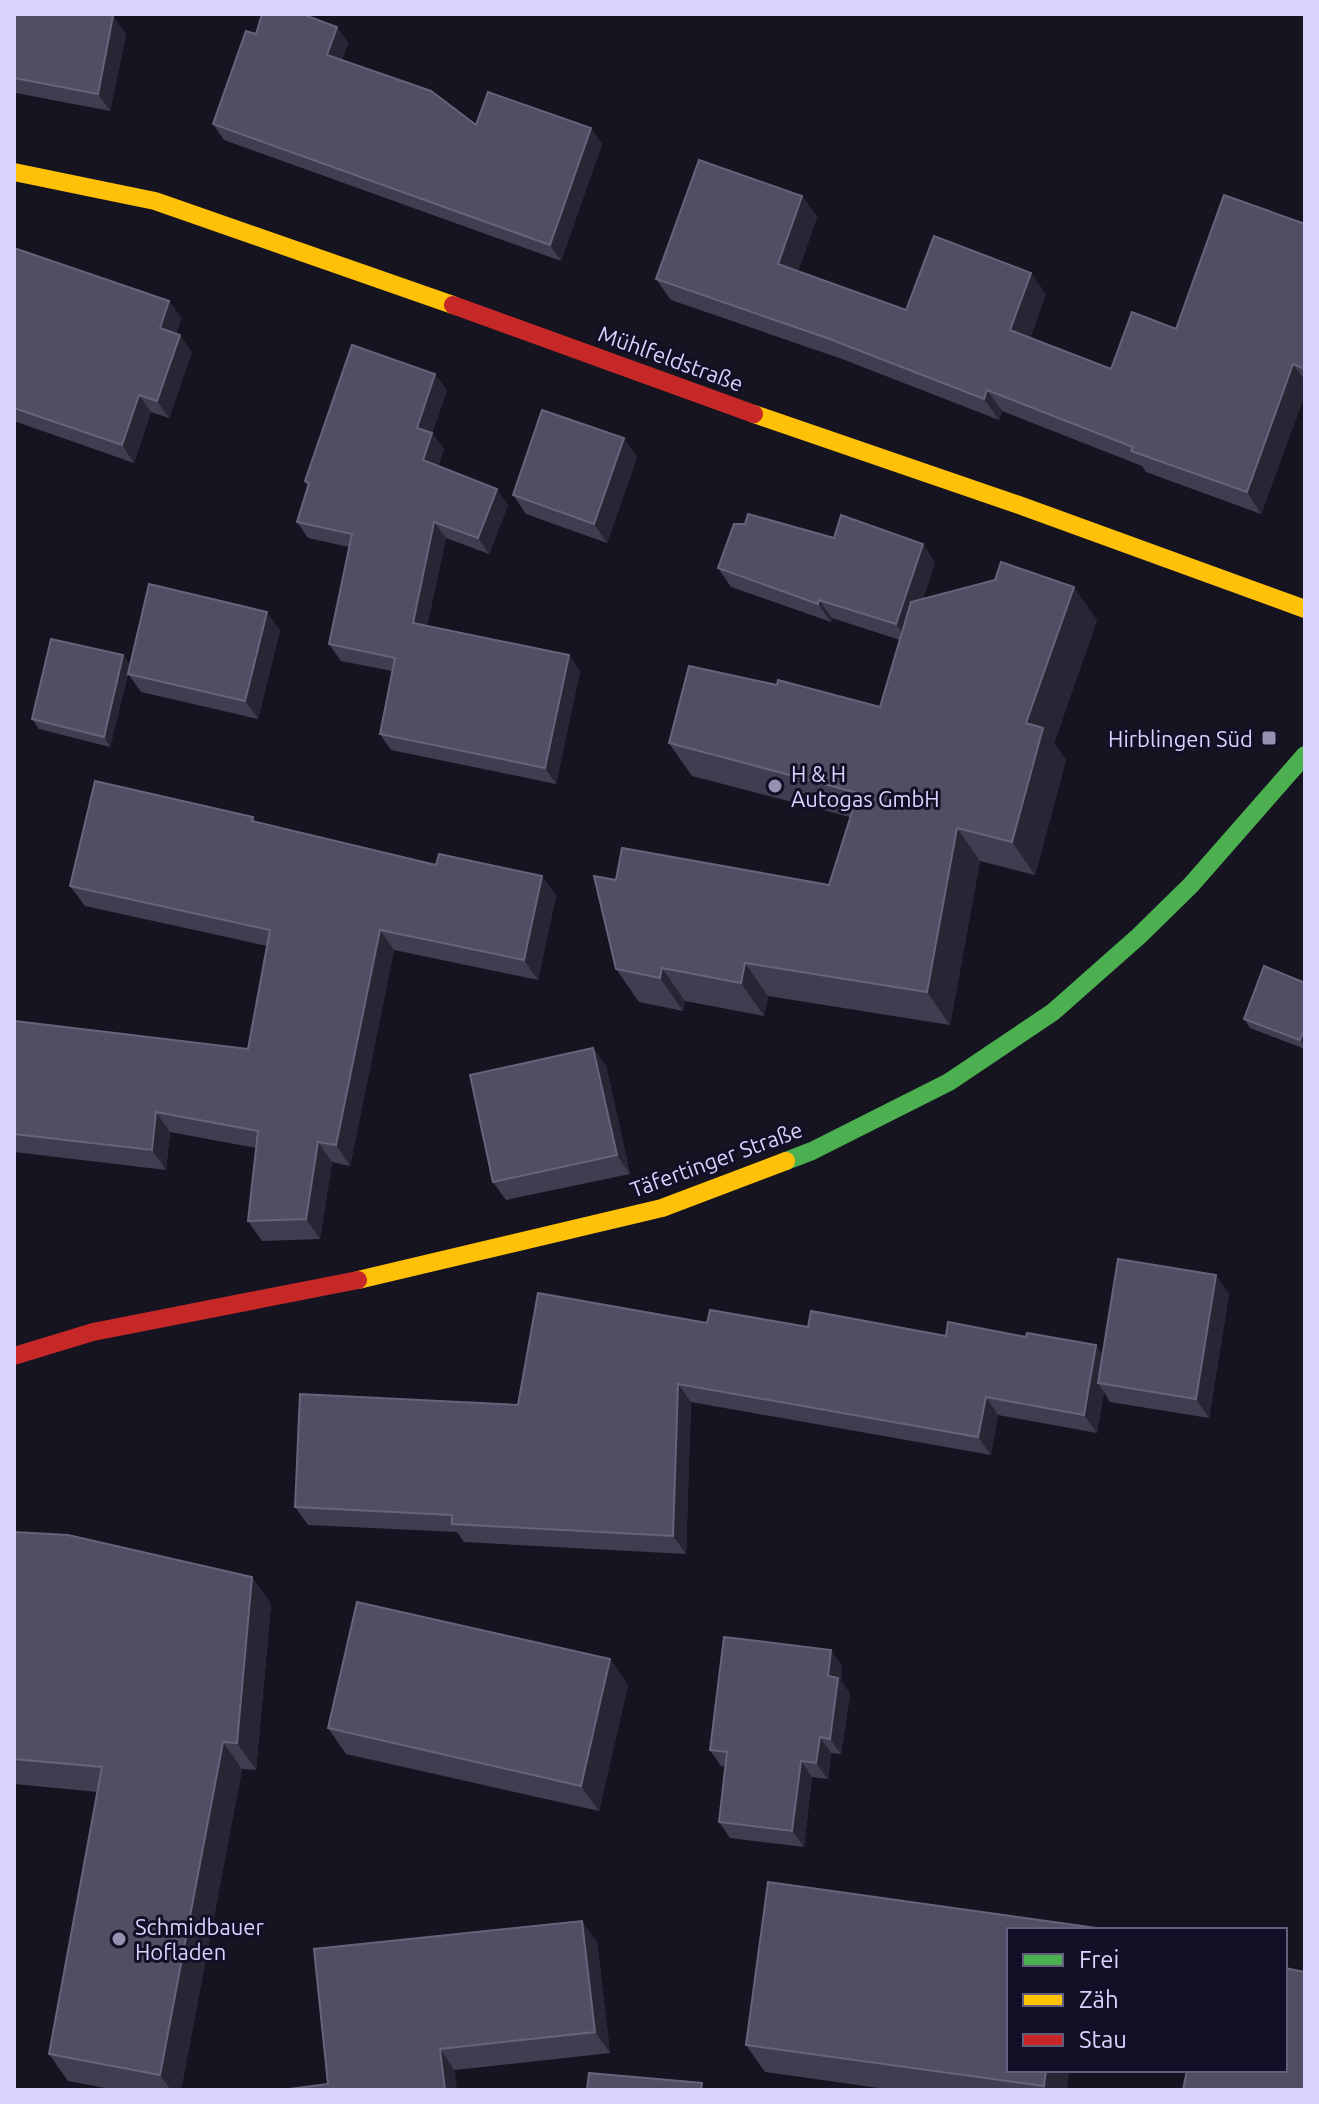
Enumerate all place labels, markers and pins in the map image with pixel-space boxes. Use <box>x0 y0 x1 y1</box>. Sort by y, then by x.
place label: Hirblingen Süd <box>1108 726 1253 751</box>
marker: Hirblingen Süd <box>1260 729 1278 747</box>
place label: H & H Autogas GmbH <box>791 761 940 811</box>
marker: H & H Autogas GmbH <box>766 777 784 795</box>
place label: Schmidbauer Hofladen <box>135 1914 264 1964</box>
marker: Schmidbauer Hofladen <box>110 1930 128 1948</box>

